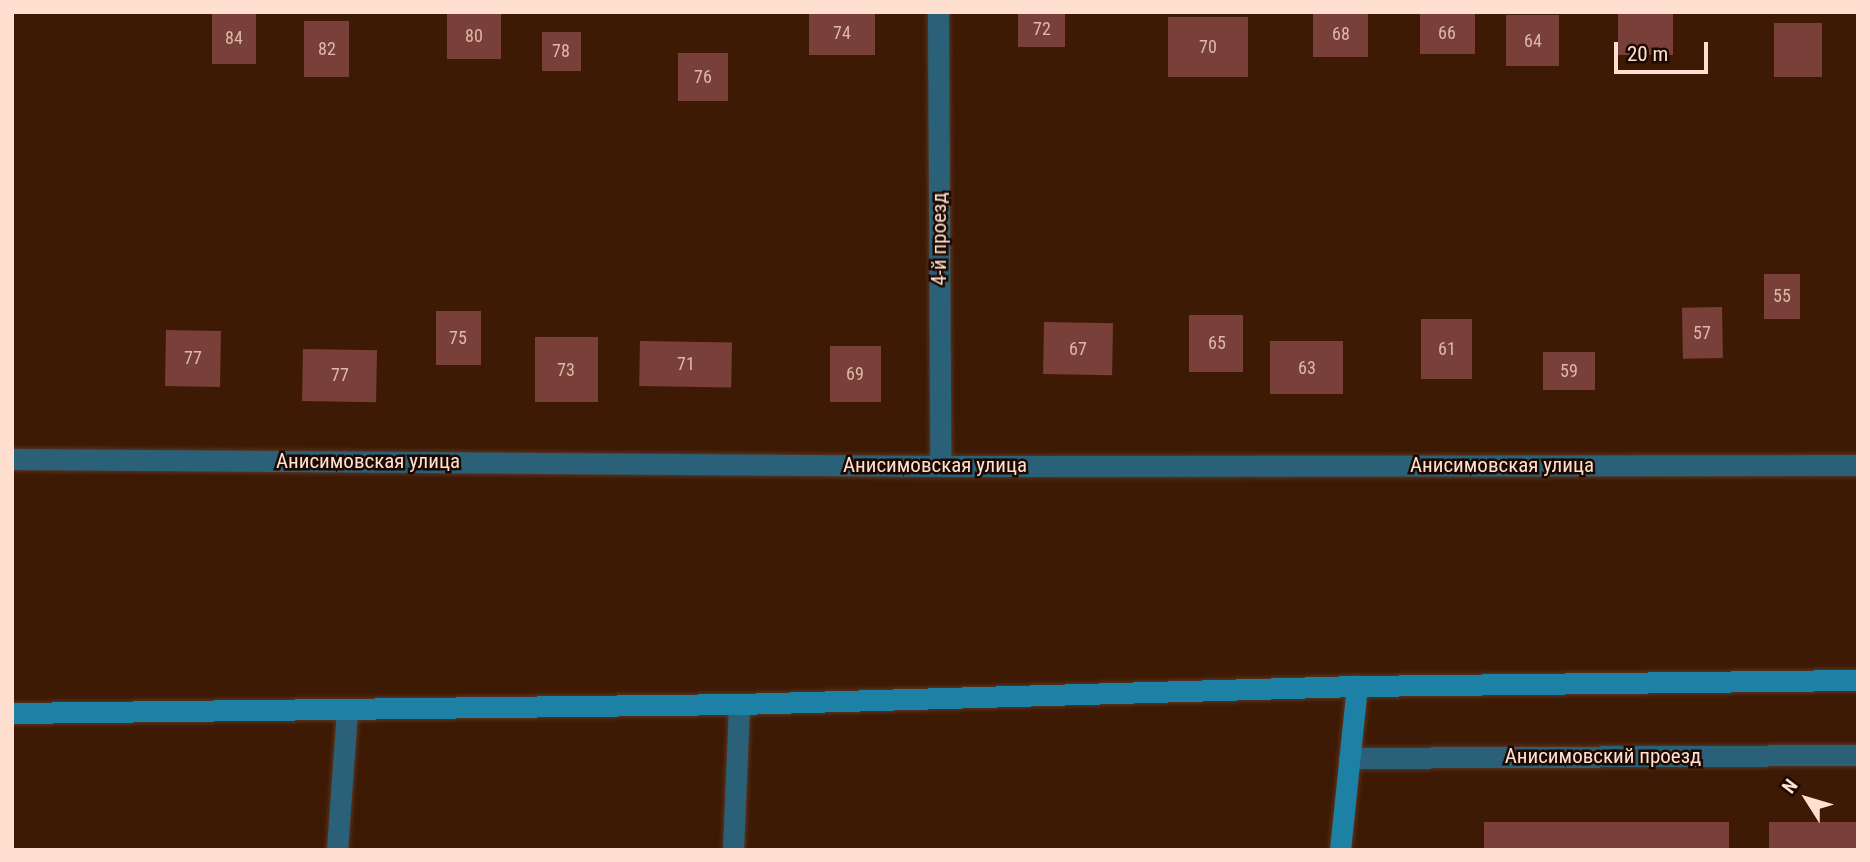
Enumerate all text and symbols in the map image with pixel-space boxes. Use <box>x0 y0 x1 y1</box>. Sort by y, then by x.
house number: 72 <box>1033 18 1051 40</box>
house number: 74 <box>833 22 851 44</box>
house number: 66 <box>1438 22 1456 44</box>
house number: 68 <box>1332 23 1350 45</box>
house number: 80 <box>465 25 483 47</box>
house number: 84 <box>225 27 243 49</box>
scale bar <box>1618 28 1713 72</box>
house number: 64 <box>1524 30 1542 52</box>
house number: 70 <box>1199 36 1217 58</box>
house number: 82 <box>318 38 336 60</box>
house number: 78 <box>552 40 570 62</box>
text: 20 m <box>1627 42 1668 66</box>
house number: 76 <box>694 66 712 88</box>
street label: 4-й проезд <box>926 192 952 286</box>
house number: 55 <box>1773 285 1791 307</box>
house number: 57 <box>1693 322 1711 344</box>
house number: 75 <box>449 327 467 349</box>
house number: 65 <box>1208 332 1226 354</box>
house number: 67 <box>1069 338 1087 360</box>
house number: 61 <box>1438 338 1456 360</box>
house number: 77 <box>184 347 202 369</box>
house number: 71 <box>677 353 695 375</box>
house number: 63 <box>1298 357 1316 379</box>
house number: 73 <box>557 359 575 381</box>
house number: 59 <box>1560 360 1578 382</box>
house number: 69 <box>846 363 864 385</box>
house number: 77 <box>331 364 349 386</box>
street label: Анисимовская улица <box>276 448 460 474</box>
street label: Анисимовская улица <box>843 452 1027 478</box>
street label: Анисимовская улица <box>1410 452 1594 478</box>
street label: Анисимовский проезд <box>1505 743 1701 769</box>
north arrow <box>1772 764 1842 834</box>
text: N <box>1777 774 1803 798</box>

